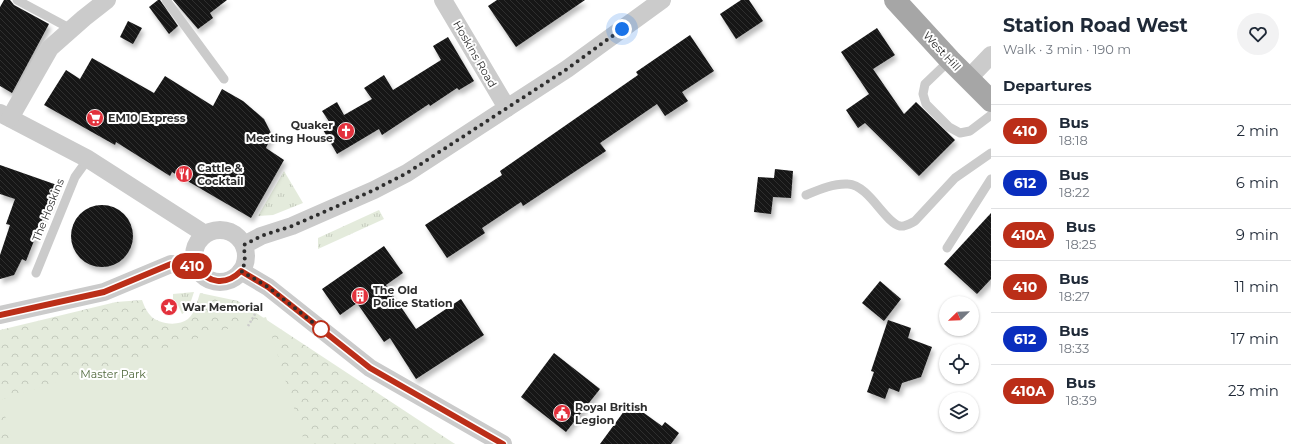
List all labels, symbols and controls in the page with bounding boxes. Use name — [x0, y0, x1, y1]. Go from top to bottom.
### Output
button: heart — [1237, 13, 1279, 55]
text: Station Road West — [1003, 14, 1188, 37]
street label: Hoskins Road — [450, 18, 500, 90]
your location — [612, 19, 632, 39]
street label: West Hill — [920, 28, 964, 74]
text: Walk · 3 min · 190 m — [1003, 41, 1131, 57]
text: Departures — [1003, 76, 1092, 95]
supermarket icon: EM10 Express — [85, 108, 105, 128]
place label: EM10 Express — [108, 111, 186, 125]
text: Bus — [1059, 113, 1089, 132]
place label: Quaker Meeting House — [246, 118, 333, 145]
church icon: Quaker Meeting House — [336, 121, 356, 141]
text: 2 min — [1236, 121, 1279, 140]
text: 410 — [1013, 122, 1037, 140]
text: 18:18 — [1059, 132, 1088, 148]
place label: Cattle & Cocktail — [197, 161, 244, 188]
restaurant icon: Cattle & Cocktail — [174, 164, 194, 184]
text: Bus — [1059, 165, 1089, 184]
text: 6 min — [1236, 173, 1279, 192]
text: 612 — [1014, 174, 1036, 192]
street label: The Hoskins — [29, 176, 67, 244]
text: 18:22 — [1059, 184, 1090, 200]
text: Bus — [1066, 217, 1096, 236]
text: 9 min — [1236, 225, 1279, 244]
text: 410A — [1011, 226, 1046, 244]
text: 18:25 — [1066, 236, 1096, 252]
line badge: 410 — [169, 253, 215, 279]
text: 410 — [180, 257, 204, 275]
text: Bus — [1059, 269, 1089, 288]
text: 11 min — [1234, 277, 1279, 296]
text: 410 — [1013, 278, 1037, 296]
place label: The Old Police Station — [373, 283, 453, 310]
building icon: The Old Police Station — [350, 286, 370, 306]
text: 18:27 — [1059, 288, 1090, 304]
north arrow — [939, 296, 979, 336]
map controls — [939, 296, 979, 432]
place icon: War Memorial — [159, 297, 179, 317]
place label: War Memorial — [182, 300, 263, 314]
unlabelled marker — [312, 320, 330, 338]
text: Bus — [1059, 321, 1089, 340]
text: 17 min — [1231, 329, 1279, 348]
text: 612 — [1014, 330, 1036, 348]
text: 18:33 — [1059, 340, 1089, 356]
button: locate — [939, 344, 979, 384]
park label: Master Park — [80, 367, 146, 381]
text: Bus — [1066, 373, 1096, 392]
text: 23 min — [1228, 381, 1279, 400]
text: 410A — [1011, 382, 1046, 400]
button: layers — [939, 392, 979, 432]
text: 18:39 — [1066, 392, 1097, 408]
place label: Royal British Legion — [575, 400, 648, 427]
public building icon: Royal British Legion — [552, 403, 572, 423]

